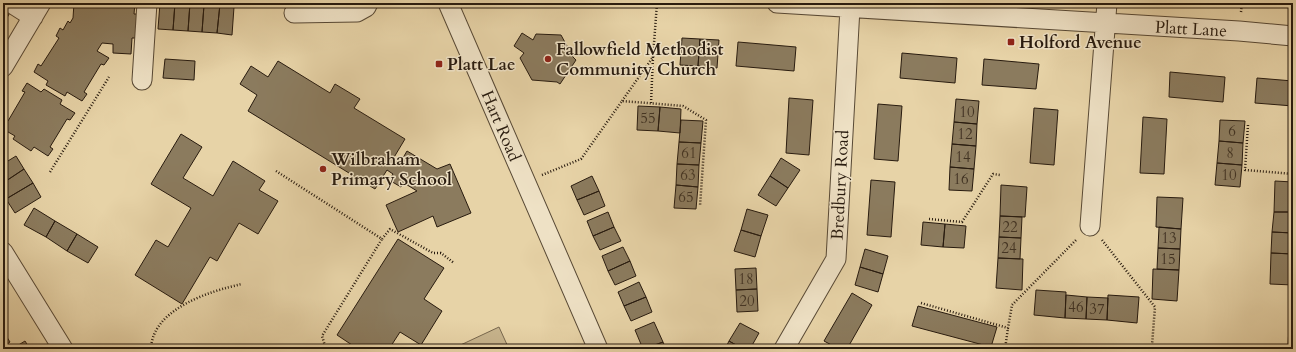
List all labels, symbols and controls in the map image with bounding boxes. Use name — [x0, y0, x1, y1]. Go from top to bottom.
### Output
street label: Platt Lane — [1154, 16, 1228, 42]
place label: Holford Avenue — [1019, 31, 1142, 54]
marker: Holford Avenue — [1006, 37, 1016, 47]
place label: Fallowfield Methodist Community Church — [556, 38, 724, 81]
place label: Platt Lae — [447, 53, 515, 76]
marker: Fallowfield Methodist Community Church — [543, 54, 553, 64]
marker: Platt Lae — [434, 59, 444, 69]
street label: Hart Road — [476, 87, 526, 165]
house number: 10 — [959, 102, 975, 122]
house number: 55 — [640, 108, 656, 128]
house number: 6 — [1228, 121, 1236, 141]
house number: 12 — [957, 124, 973, 144]
street label: Bredbury Road — [826, 129, 854, 241]
house number: 61 — [681, 143, 697, 163]
house number: 8 — [1226, 143, 1234, 163]
house number: 14 — [955, 147, 971, 167]
place label: Wilbraham Primary School — [330, 148, 452, 191]
marker: Wilbraham Primary School — [318, 164, 328, 174]
house number: 63 — [680, 165, 696, 185]
house number: 10 — [1221, 165, 1237, 185]
house number: 16 — [953, 169, 969, 189]
house number: 65 — [678, 187, 694, 207]
house number: 22 — [1002, 217, 1018, 237]
house number: 13 — [1161, 228, 1177, 248]
house number: 24 — [1001, 238, 1017, 258]
house number: 15 — [1160, 249, 1176, 269]
house number: 18 — [738, 269, 754, 289]
house number: 20 — [739, 291, 755, 311]
house number: 46 — [1068, 297, 1084, 317]
house number: 37 — [1089, 299, 1105, 319]

